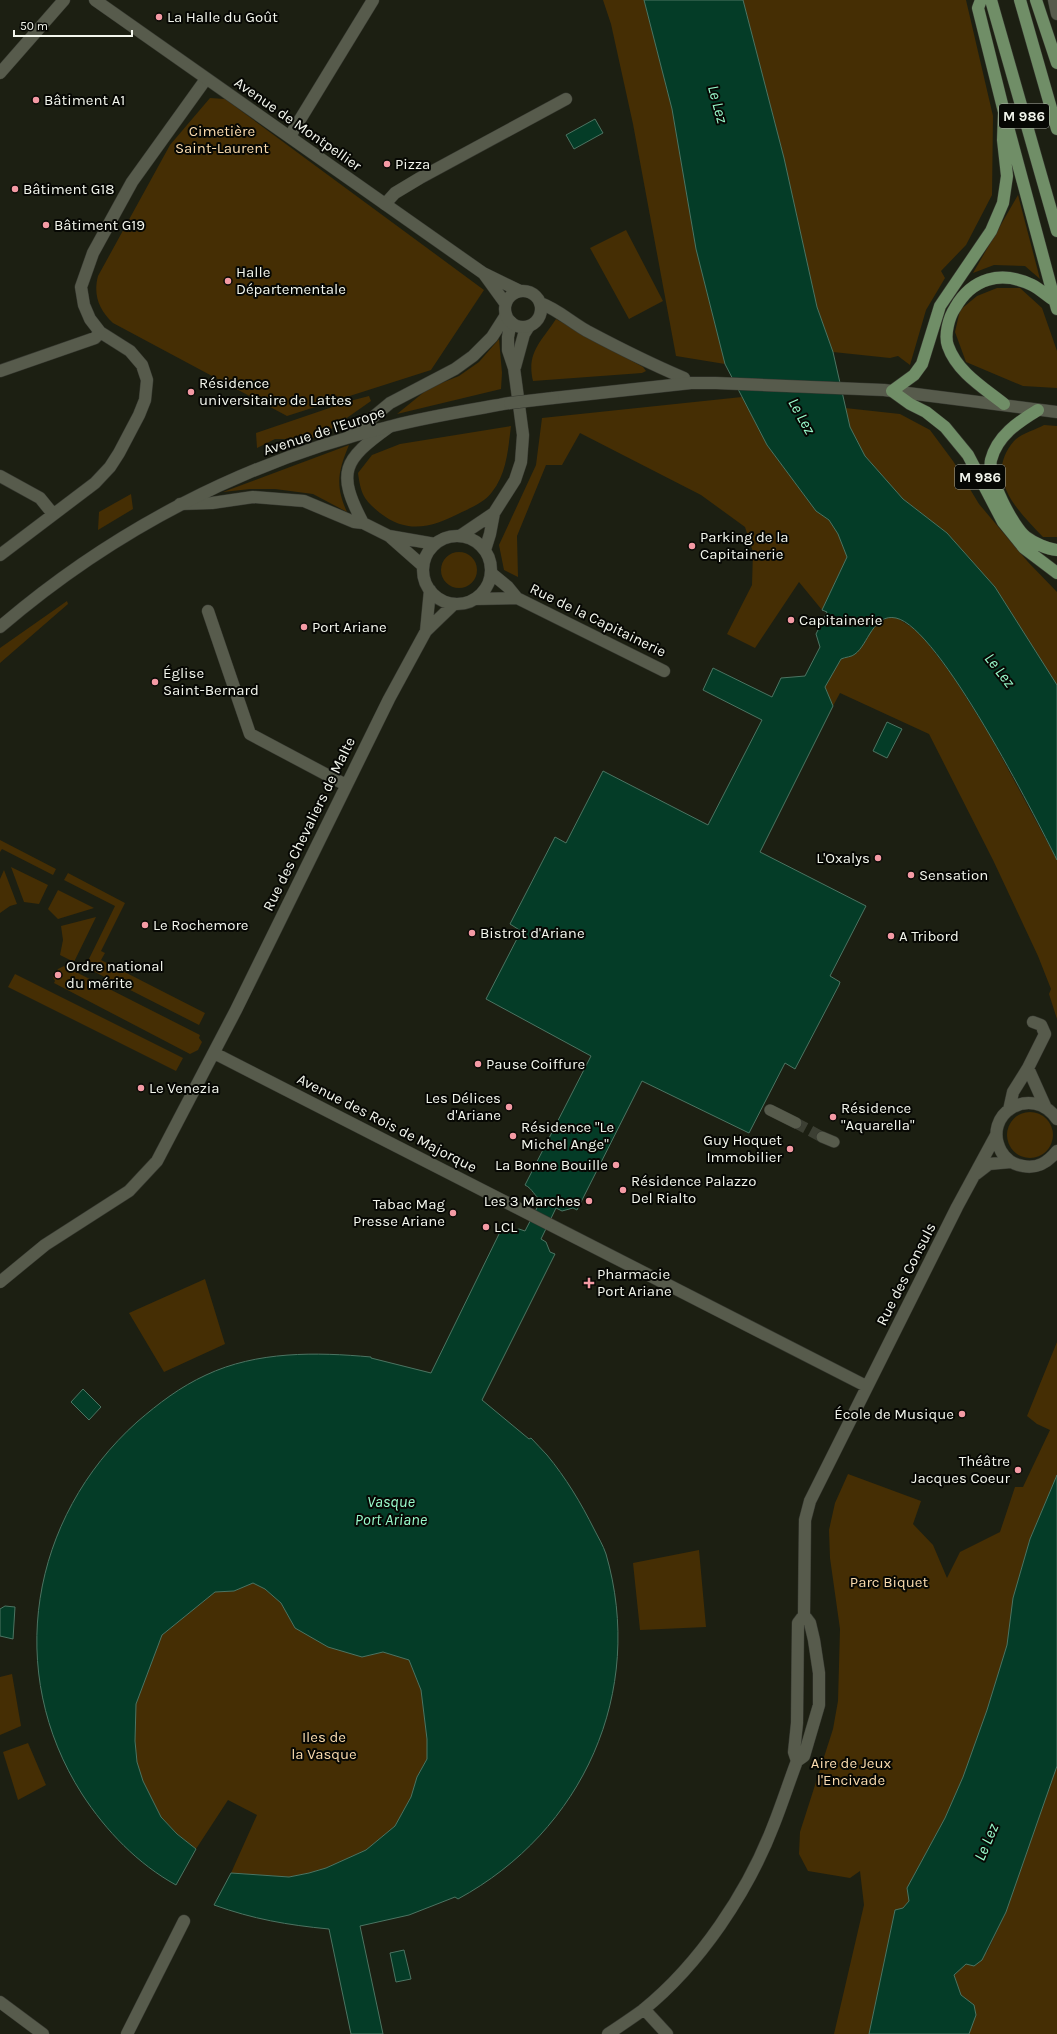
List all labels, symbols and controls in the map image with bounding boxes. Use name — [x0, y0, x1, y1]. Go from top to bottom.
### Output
place label: La Halle du Goût — [167, 8, 278, 26]
scale bar — [14, 12, 132, 38]
marker: La Halle du Goût — [154, 12, 164, 22]
text: 50 m — [20, 19, 48, 33]
street label: Avenue de Montpellier — [231, 73, 366, 175]
water label: Le Lez — [704, 83, 732, 125]
place label: Bâtiment A1 — [44, 91, 125, 109]
marker: Bâtiment A1 — [31, 95, 41, 105]
road number: M 986 — [999, 104, 1049, 128]
park label: Cimetière Saint-Laurent — [175, 122, 269, 157]
place label: Pizza — [395, 155, 430, 173]
marker: Pizza — [382, 159, 392, 169]
place label: Bâtiment G18 — [23, 180, 115, 198]
marker: Bâtiment G18 — [10, 184, 20, 194]
place label: Bâtiment G19 — [54, 216, 145, 234]
marker: Bâtiment G19 — [41, 220, 51, 230]
place label: Halle Départementale — [236, 263, 346, 298]
marker: Halle Départementale — [223, 276, 233, 286]
place label: Résidence universitaire de Lattes — [199, 374, 352, 409]
marker: Résidence universitaire de Lattes — [186, 387, 196, 397]
water label: Le Lez — [784, 395, 820, 438]
street label: Avenue de l'Europe — [261, 403, 387, 459]
road number: M 986 — [955, 465, 1005, 489]
place label: Parking de la Capitainerie — [700, 528, 789, 563]
marker: Parking de la Capitainerie — [687, 541, 697, 551]
street label: Rue de la Capitainerie — [527, 579, 669, 661]
place label: Capitainerie — [799, 611, 882, 629]
marker: Capitainerie — [786, 615, 796, 625]
place label: Port Ariane — [312, 618, 387, 636]
marker: Port Ariane — [299, 622, 309, 632]
water label: Le Lez — [981, 649, 1019, 691]
place label: Église Saint-Bernard — [163, 664, 259, 699]
marker: Église Saint-Bernard — [150, 677, 160, 687]
street label: Rue des Chevaliers de Malte — [259, 734, 359, 914]
place label: L'Oxalys — [816, 849, 870, 867]
marker: L'Oxalys — [873, 853, 883, 863]
place label: Sensation — [919, 866, 988, 884]
marker: Sensation — [906, 870, 916, 880]
place label: Le Rochemore — [153, 916, 249, 934]
marker: Le Rochemore — [140, 920, 150, 930]
place label: Bistrot d'Ariane — [480, 924, 585, 942]
place label: A Tribord — [899, 927, 959, 945]
marker: Bistrot d'Ariane — [467, 928, 477, 938]
marker: A Tribord — [886, 931, 896, 941]
place label: Ordre national du mérite — [66, 957, 164, 992]
marker: Ordre national du mérite — [53, 970, 63, 980]
place label: Pause Coiffure — [486, 1055, 585, 1073]
marker: Pause Coiffure — [473, 1059, 483, 1069]
street label: Avenue des Rois de Majorque — [294, 1070, 480, 1176]
place label: Le Venezia — [149, 1079, 220, 1097]
marker: Le Venezia — [136, 1083, 146, 1093]
place label: Les Délices d'Ariane — [425, 1089, 501, 1124]
place label: Résidence "Aquarella" — [841, 1099, 915, 1134]
marker: Les Délices d'Ariane — [504, 1102, 514, 1112]
marker: Résidence "Aquarella" — [828, 1112, 838, 1122]
place label: Résidence "Le Michel Ange" — [521, 1118, 614, 1153]
marker: Résidence "Le Michel Ange" — [508, 1131, 518, 1141]
place label: Guy Hoquet Immobilier — [703, 1131, 783, 1166]
marker: Guy Hoquet Immobilier — [785, 1144, 795, 1154]
place label: La Bonne Bouille — [495, 1156, 608, 1174]
marker: La Bonne Bouille — [611, 1160, 621, 1170]
place label: Résidence Palazzo Del Rialto — [631, 1172, 756, 1207]
marker: Résidence Palazzo Del Rialto — [618, 1185, 628, 1195]
place label: Les 3 Marches — [484, 1192, 581, 1210]
place label: Tabac Mag Presse Ariane — [353, 1195, 446, 1230]
marker: Les 3 Marches — [584, 1196, 594, 1206]
marker: Tabac Mag Presse Ariane — [448, 1208, 458, 1218]
place label: LCL — [494, 1218, 517, 1236]
street label: Rue des Consuls — [872, 1220, 940, 1328]
marker: LCL — [481, 1222, 491, 1232]
place label: Pharmacie Port Ariane — [597, 1265, 672, 1300]
marker: Pharmacie Port Ariane — [584, 1278, 594, 1288]
place label: École de Musique — [834, 1405, 954, 1423]
marker: École de Musique — [957, 1409, 967, 1419]
place label: Théâtre Jacques Coeur — [911, 1452, 1011, 1487]
marker: Théâtre Jacques Coeur — [1013, 1465, 1023, 1475]
water label: Vasque Port Ariane — [355, 1492, 428, 1529]
park label: Parc Biquet — [850, 1573, 928, 1591]
park label: Iles de la Vasque — [291, 1728, 357, 1763]
park label: Aire de Jeux l'Encivade — [811, 1754, 892, 1789]
water label: Le Lez — [970, 1820, 1002, 1863]

